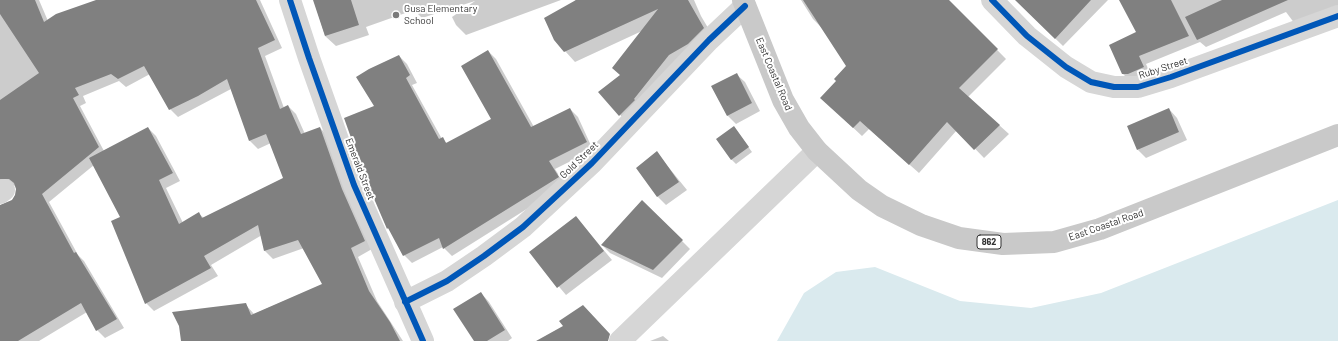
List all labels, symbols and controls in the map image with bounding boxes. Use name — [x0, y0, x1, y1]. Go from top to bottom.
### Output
place label: Gusa Elementary School — [404, 3, 477, 26]
marker: Gusa Elementary School — [391, 10, 401, 20]
street label: East Coastal Road — [753, 36, 795, 112]
street label: Ruby Street — [1137, 54, 1189, 82]
street label: Emerald Street — [343, 136, 377, 202]
street label: Gold Street — [557, 139, 601, 181]
street label: East Coastal Road — [1067, 207, 1145, 243]
road number: 862 — [977, 235, 1001, 249]

